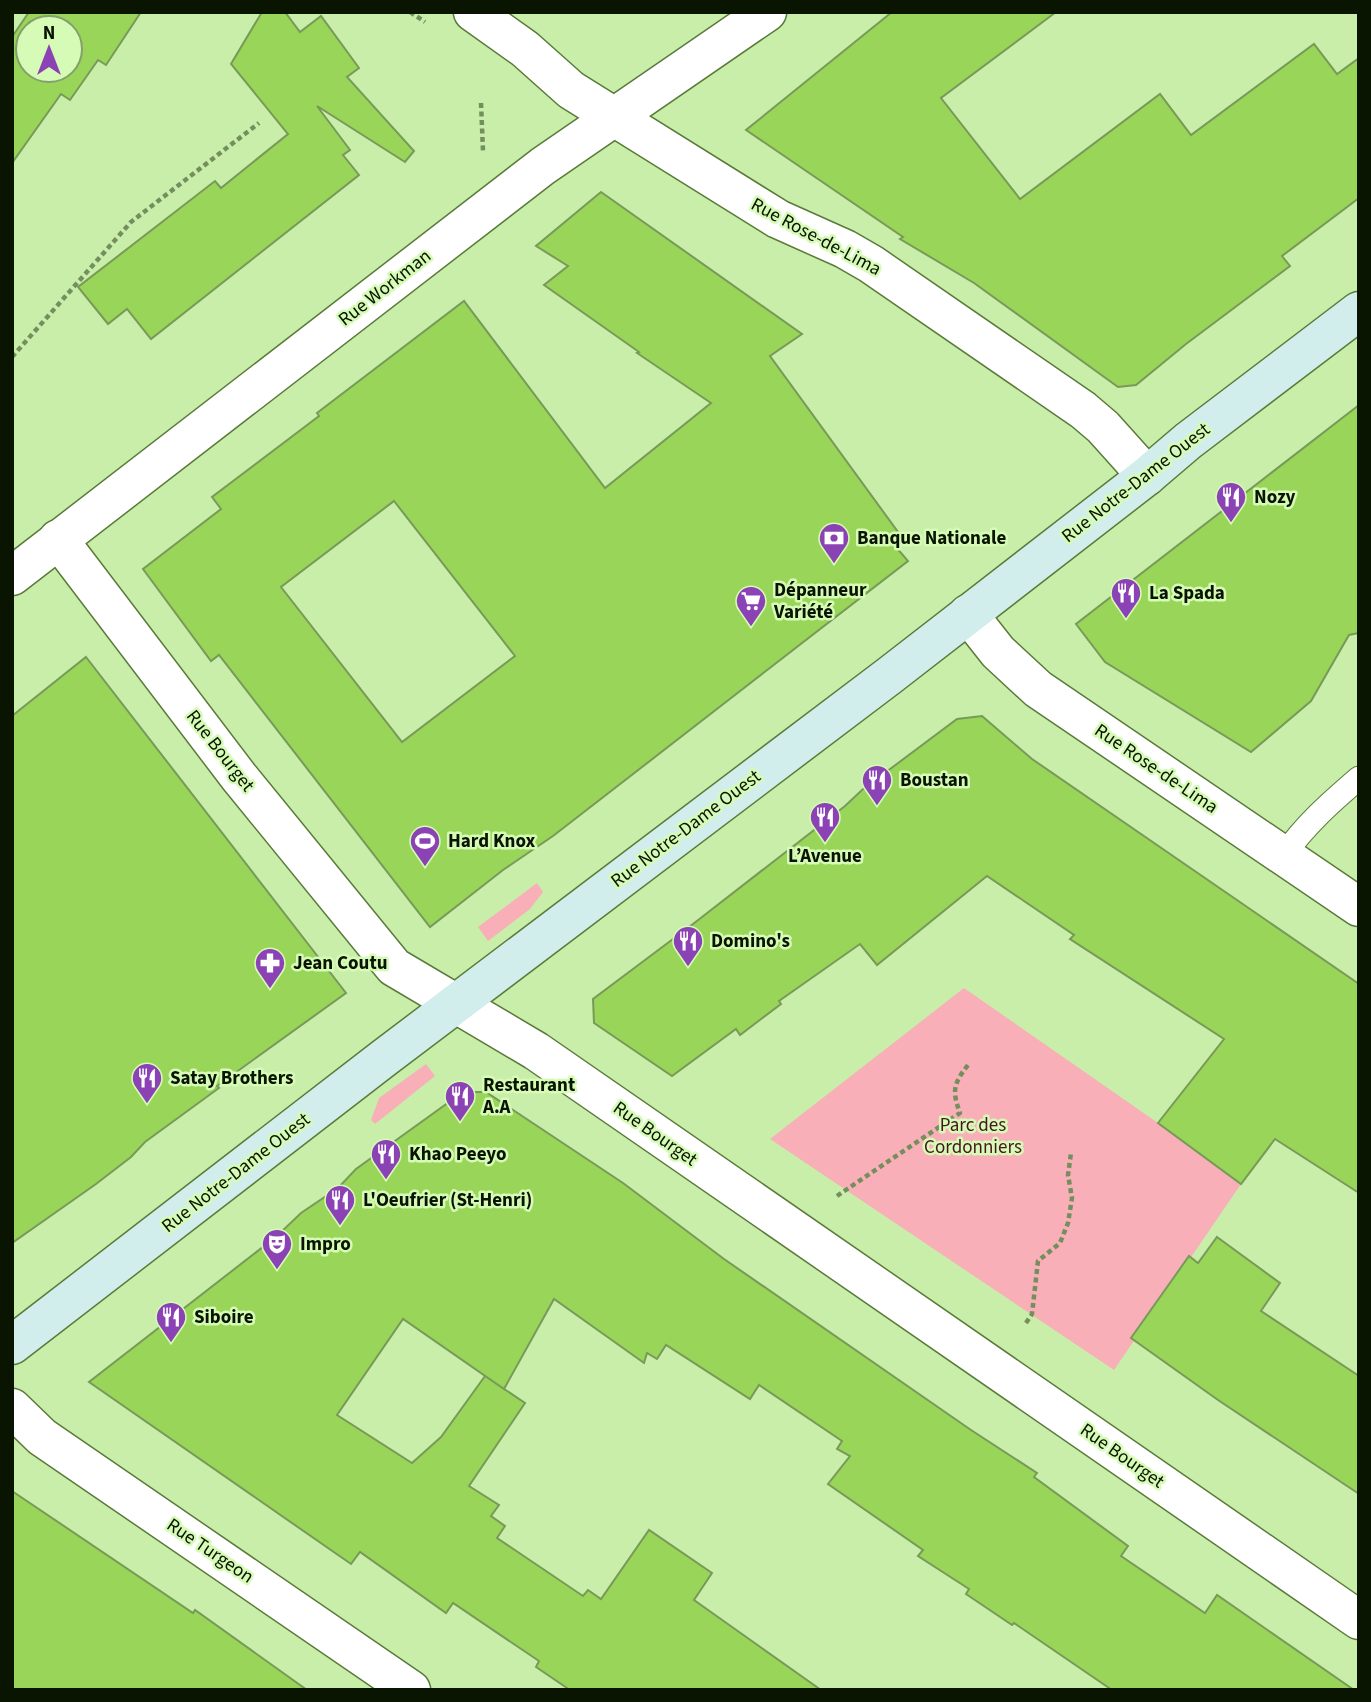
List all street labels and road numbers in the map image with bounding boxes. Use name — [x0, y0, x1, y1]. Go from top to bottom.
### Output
street label: Rue Rose-de-Lima — [746, 191, 886, 283]
street label: Rue Workman — [333, 243, 437, 333]
street label: Rue Notre-Dame Ouest — [1056, 416, 1216, 550]
street label: Rue Bourget — [179, 704, 261, 798]
street label: Rue Rose-de-Lima — [1089, 718, 1223, 820]
street label: Rue Notre-Dame Ouest — [605, 763, 767, 894]
street label: Rue Bourget — [607, 1095, 703, 1173]
street label: Rue Notre-Dame Ouest — [156, 1106, 316, 1240]
street label: Rue Bourget — [1074, 1417, 1170, 1495]
street label: Rue Turgeon — [161, 1512, 259, 1590]

